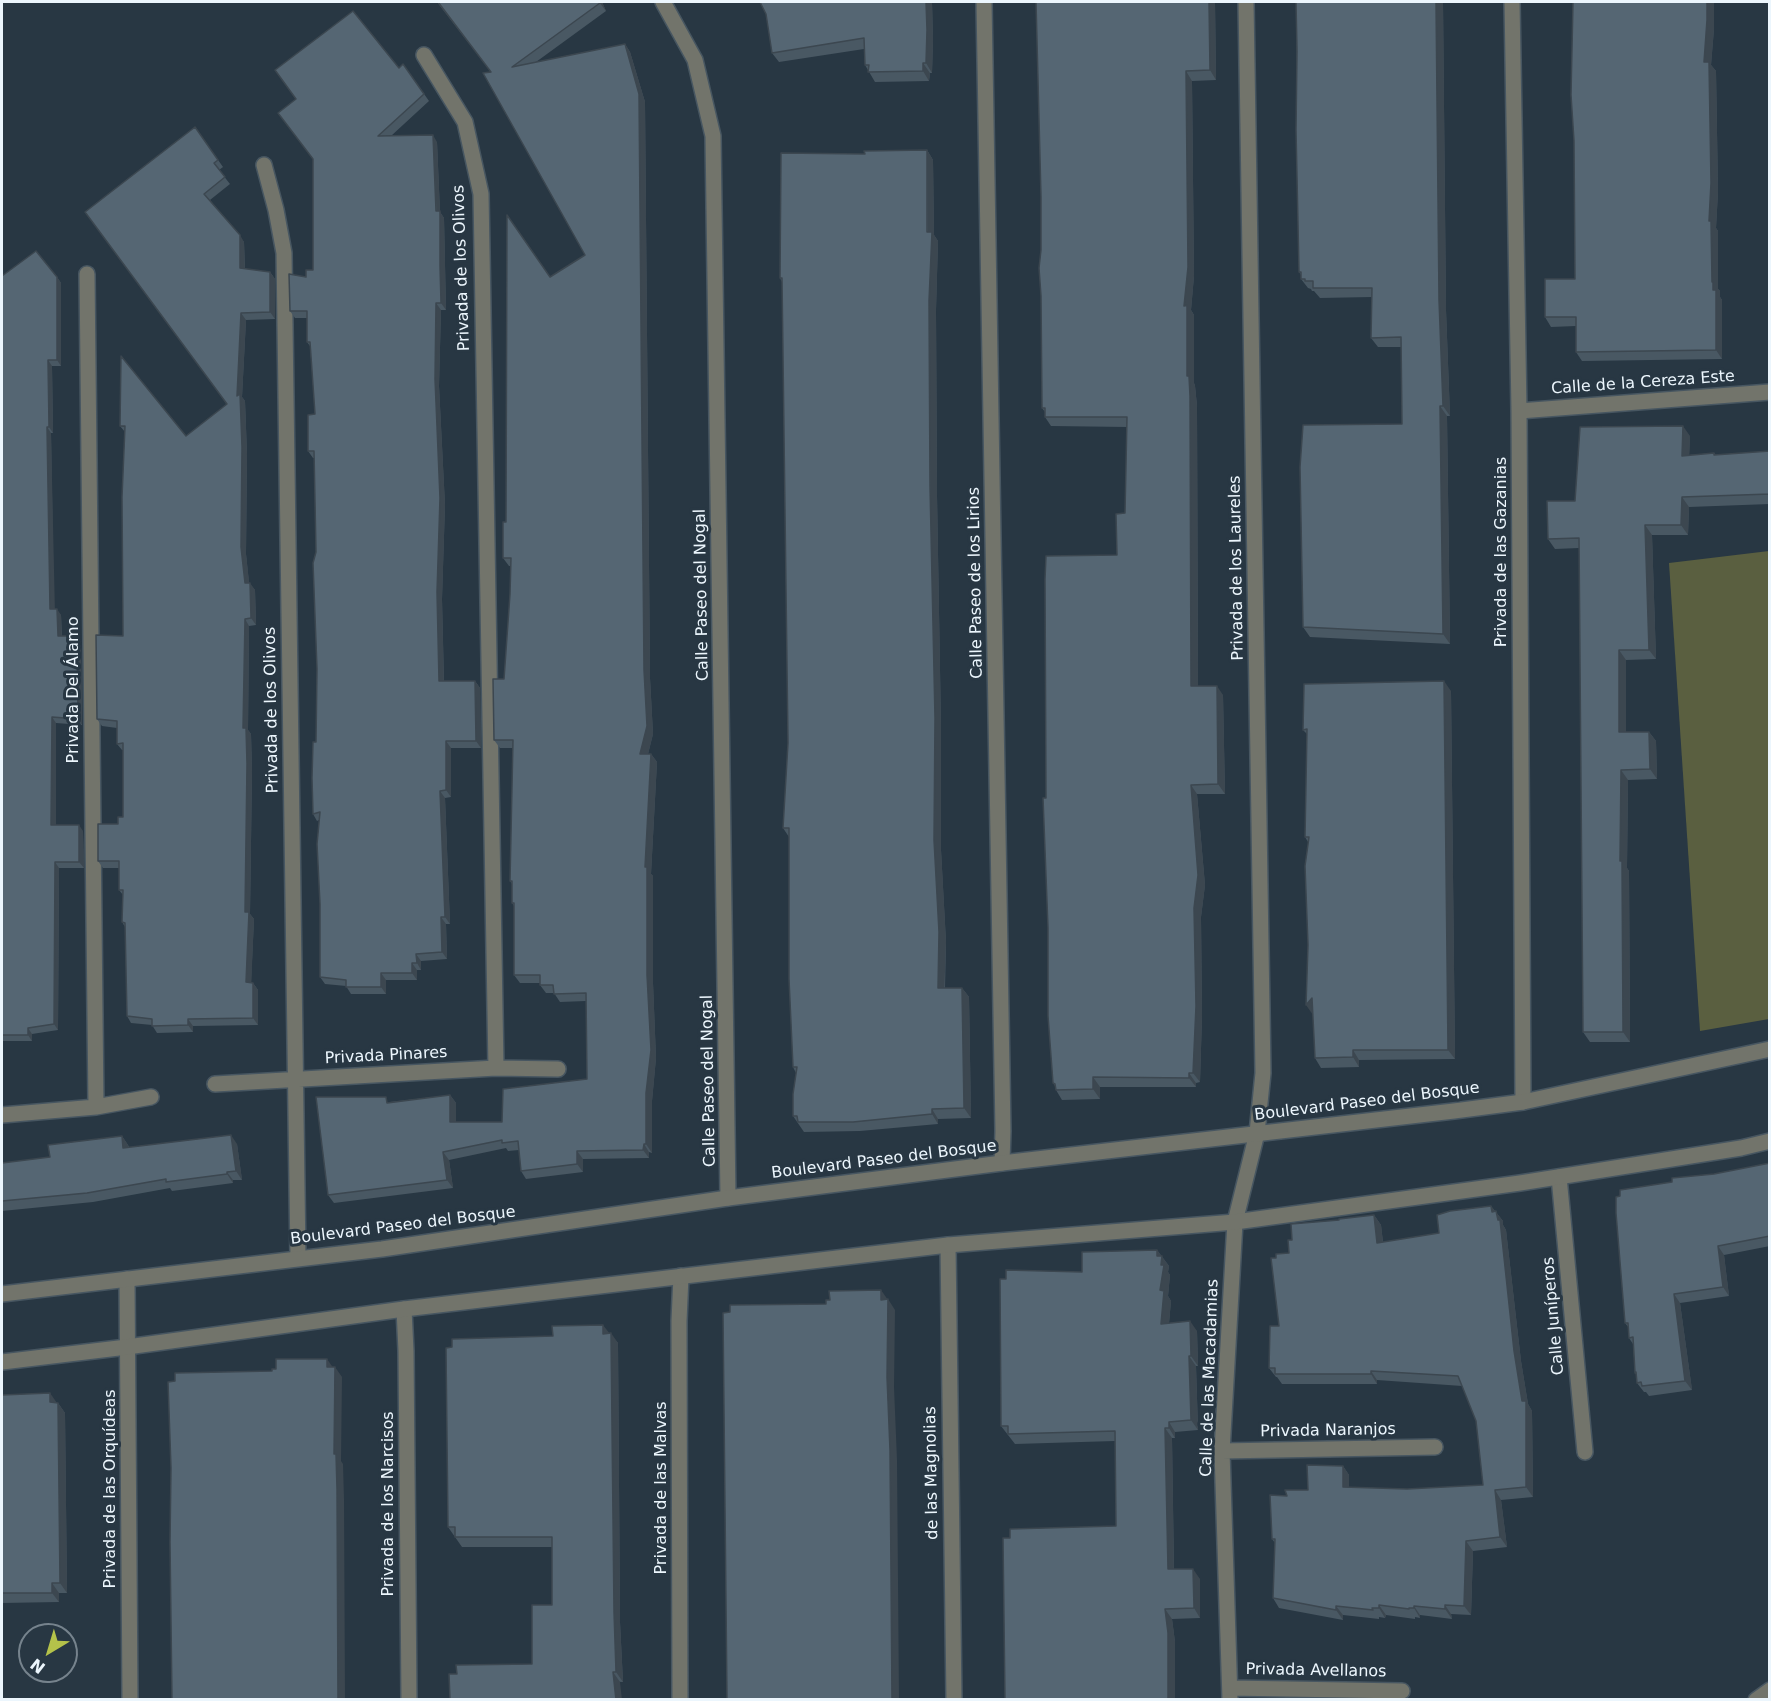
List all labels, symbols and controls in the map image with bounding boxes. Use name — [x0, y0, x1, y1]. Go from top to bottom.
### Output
street label: Privada de los Olivos — [449, 184, 475, 352]
street label: Calle de la Cereza Este — [1550, 367, 1736, 399]
street label: Privada de las Gazanias — [1492, 457, 1512, 647]
street label: Privada de los Laureles — [1226, 475, 1248, 661]
street label: Calle Paseo de los Lirios — [965, 487, 987, 679]
street label: Calle Paseo del Nogal — [691, 509, 713, 681]
street label: Privada Del Álamo — [64, 617, 84, 763]
street label: Privada de los Olivos — [261, 627, 283, 793]
street label: Calle Paseo del Nogal — [698, 995, 720, 1167]
street label: Privada Pinares — [324, 1043, 448, 1069]
street label: Boulevard Paseo del Bosque — [1253, 1079, 1481, 1125]
street label: Boulevard Paseo del Bosque — [770, 1137, 998, 1183]
street label: Boulevard Paseo del Bosque — [289, 1203, 517, 1249]
street label: Calle Juníperos — [1539, 1256, 1569, 1376]
street label: Calle de las Macadamias — [1197, 1279, 1223, 1477]
street label: Privada de las Orquídeas — [101, 1389, 121, 1589]
street label: Privada de las Malvas — [652, 1401, 672, 1575]
street label: de las Magnolias — [921, 1406, 943, 1540]
street label: Privada de los Narcisos — [379, 1411, 399, 1597]
street label: Privada Naranjos — [1260, 1420, 1396, 1442]
north arrow — [18, 1623, 78, 1683]
text: N — [27, 1654, 49, 1678]
street label: Privada Avellanos — [1245, 1660, 1387, 1682]

